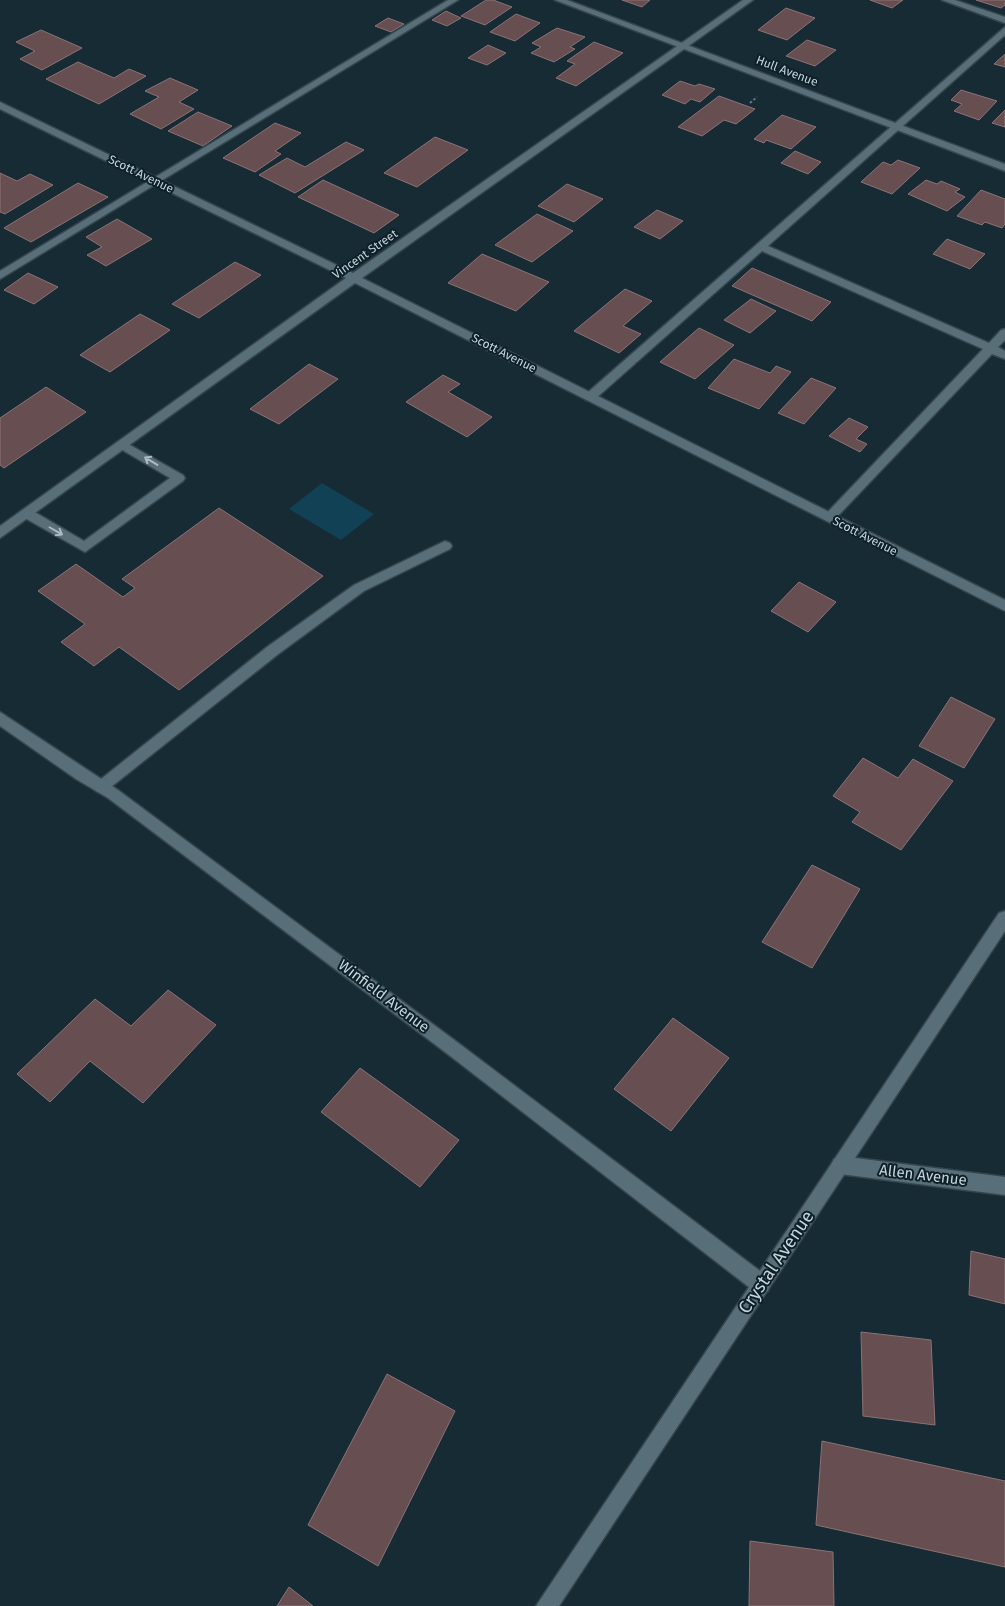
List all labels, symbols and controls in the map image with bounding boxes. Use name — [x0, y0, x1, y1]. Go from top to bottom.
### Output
street label: Hull Avenue — [754, 53, 820, 89]
street label: Scott Avenue — [106, 152, 176, 196]
street label: Vincent Street — [330, 226, 401, 282]
street label: Scott Avenue — [469, 331, 539, 375]
one-way arrow — [144, 456, 158, 466]
street label: Scott Avenue — [830, 514, 900, 558]
one-way arrow — [49, 526, 63, 536]
street label: Winfield Avenue — [335, 956, 433, 1036]
street label: Allen Avenue — [878, 1161, 968, 1189]
street label: Crystal Avenue — [733, 1206, 819, 1318]

